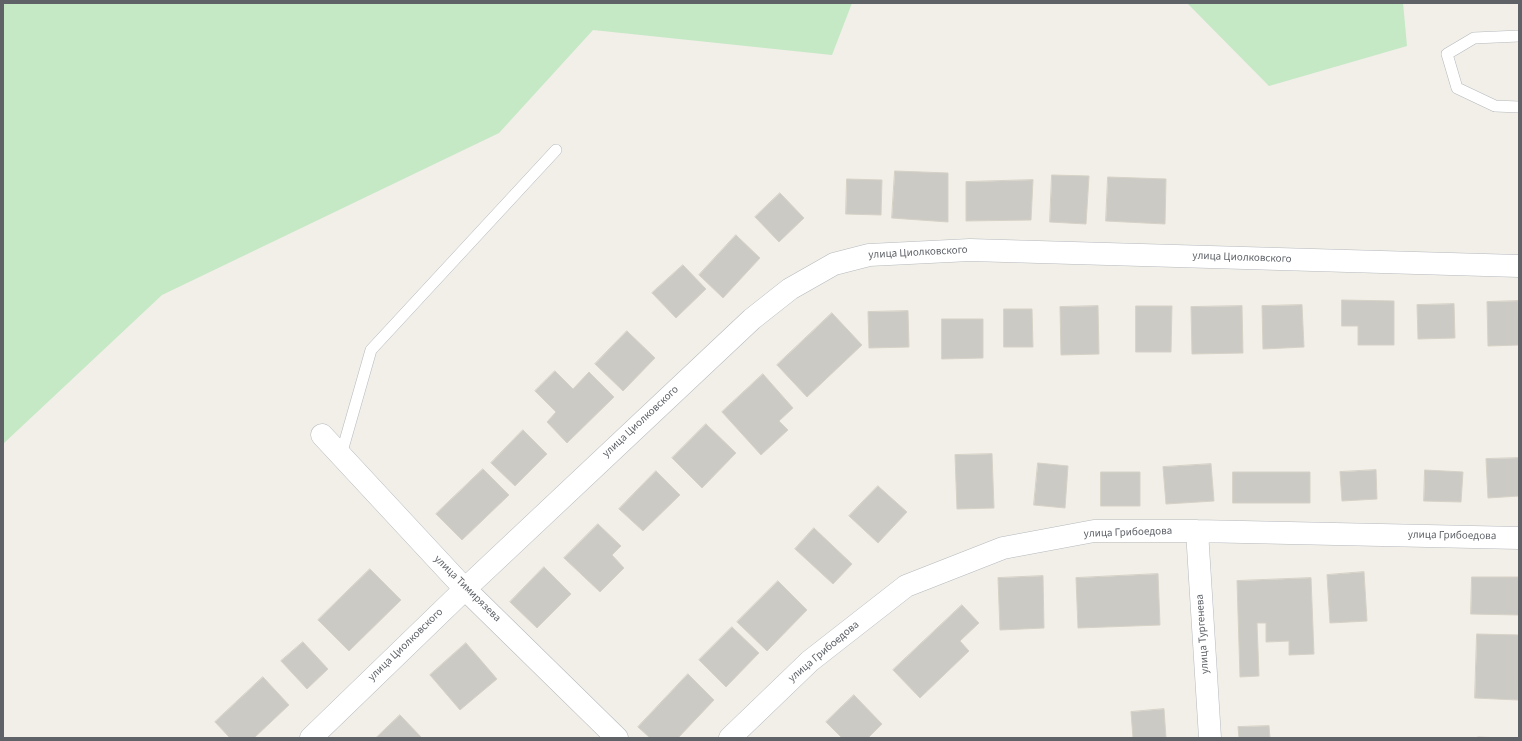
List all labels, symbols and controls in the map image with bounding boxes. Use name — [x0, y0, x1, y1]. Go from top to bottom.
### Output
street label: улица Циолковского — [868, 244, 968, 262]
street label: улица Циолковского — [1192, 250, 1292, 266]
street label: улица Циолковского — [600, 383, 682, 461]
street label: улица Грибоедова — [1084, 525, 1172, 541]
street label: улица Грибоедова — [1408, 529, 1496, 543]
street label: улица Тимирязева — [431, 553, 503, 625]
street label: улица Тургенева — [1194, 594, 1212, 674]
street label: улица Циолковского — [366, 606, 446, 684]
street label: улица Грибоедова — [786, 618, 862, 686]

